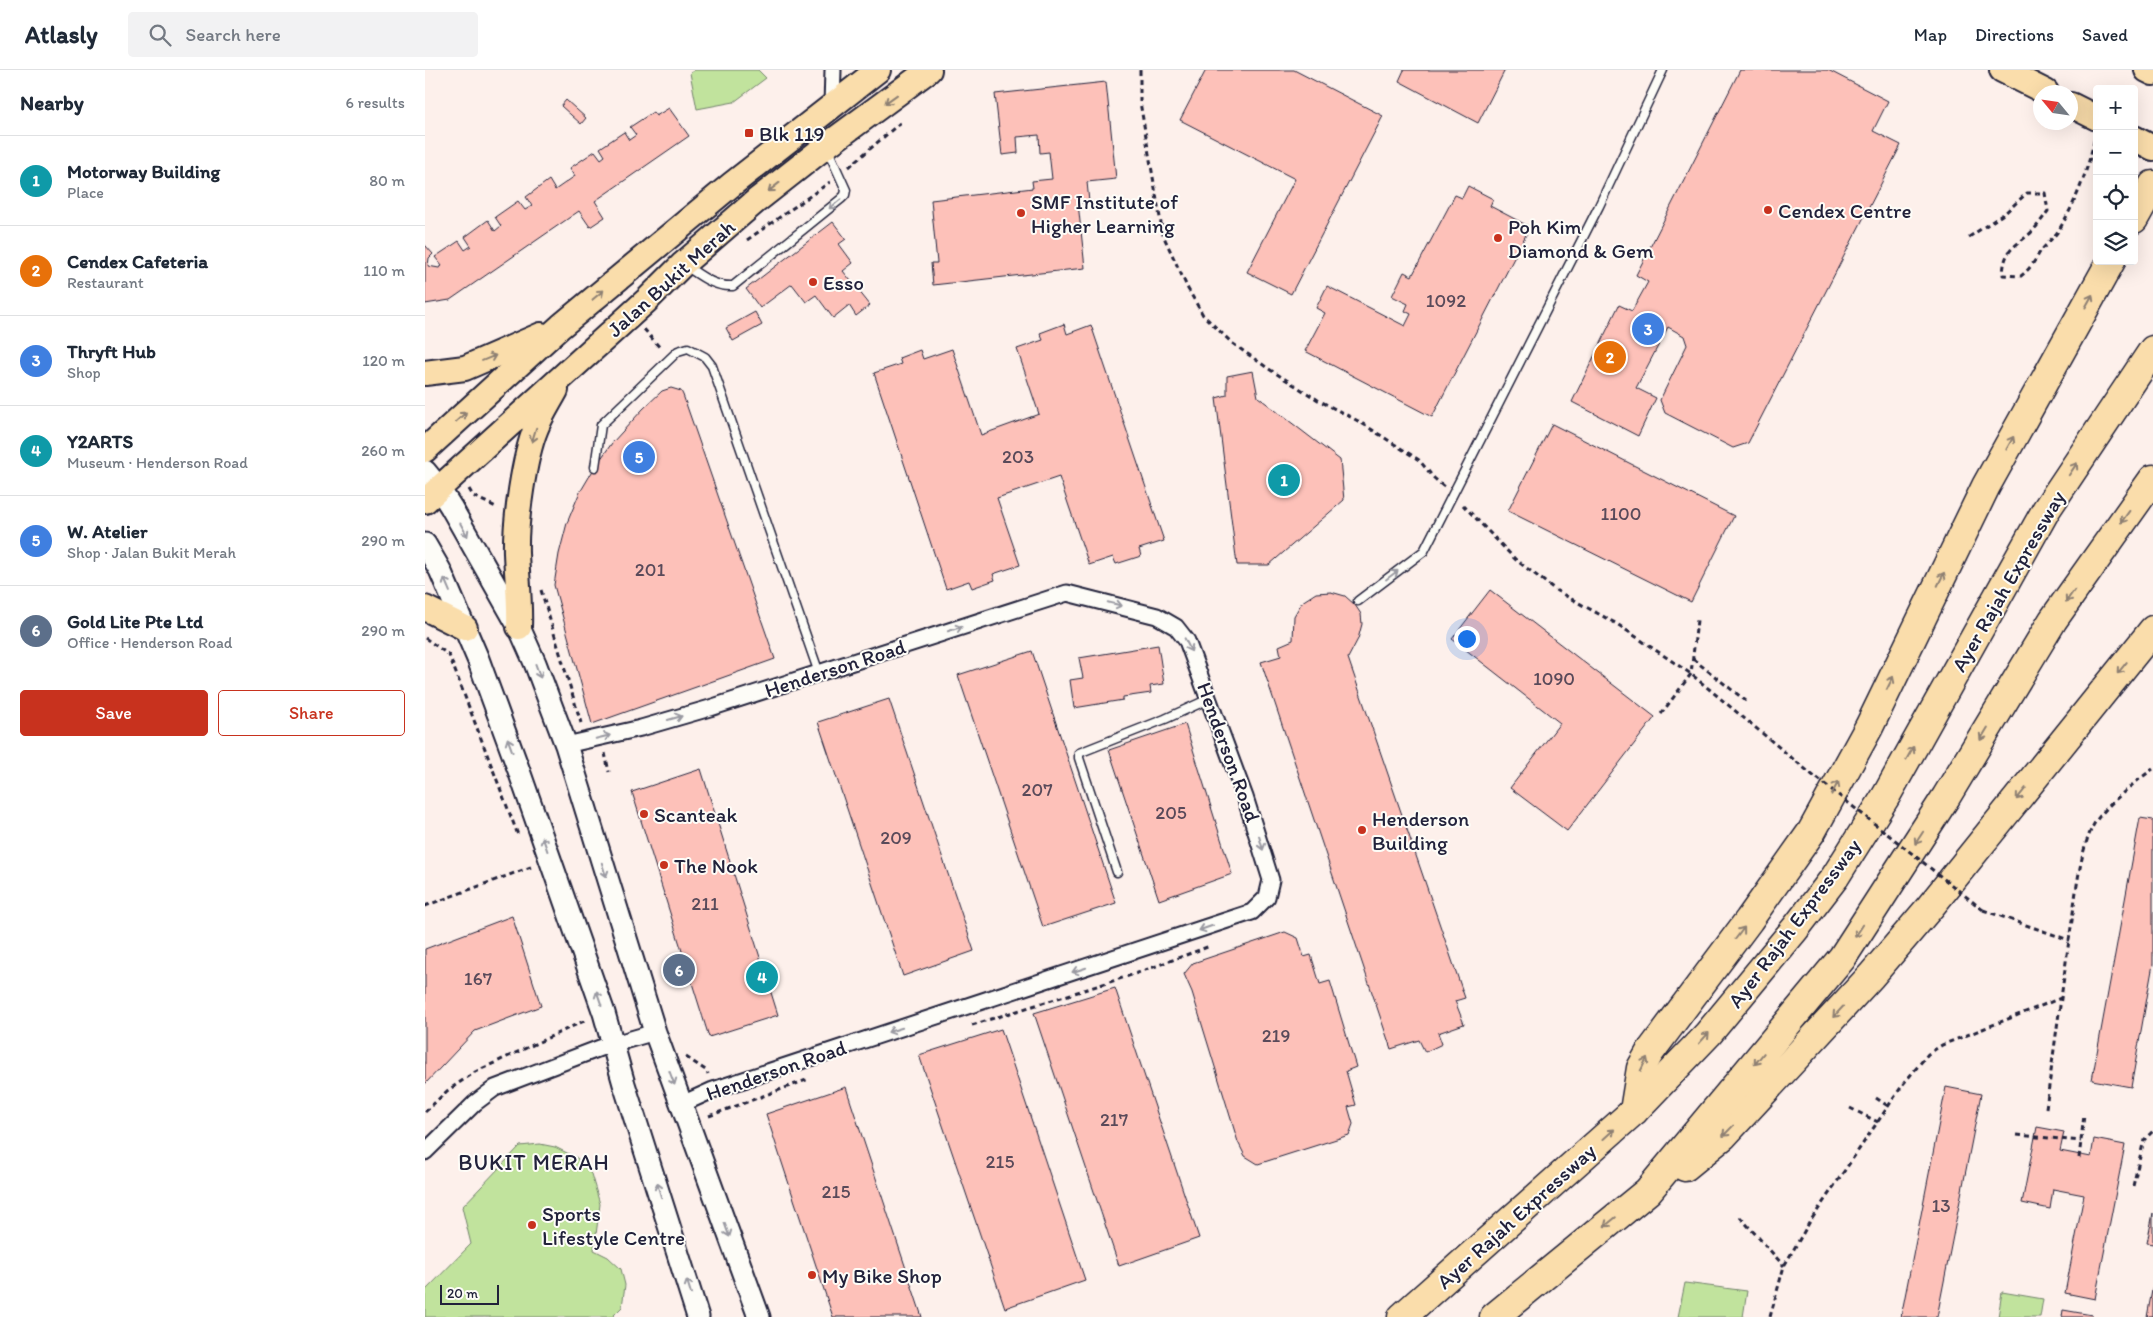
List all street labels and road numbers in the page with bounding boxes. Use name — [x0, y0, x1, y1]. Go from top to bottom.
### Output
street label: Jalan Bukit Merah — [602, 214, 740, 342]
street label: Ayer Rajah Expressway — [1946, 486, 2070, 676]
street label: Henderson Road — [761, 633, 909, 703]
street label: Henderson Road — [1192, 679, 1266, 826]
street label: Ayer Rajah Expressway — [1722, 833, 1866, 1012]
street label: Henderson Road — [702, 1034, 850, 1106]
street label: Ayer Rajah Expressway — [1431, 1138, 1601, 1294]

